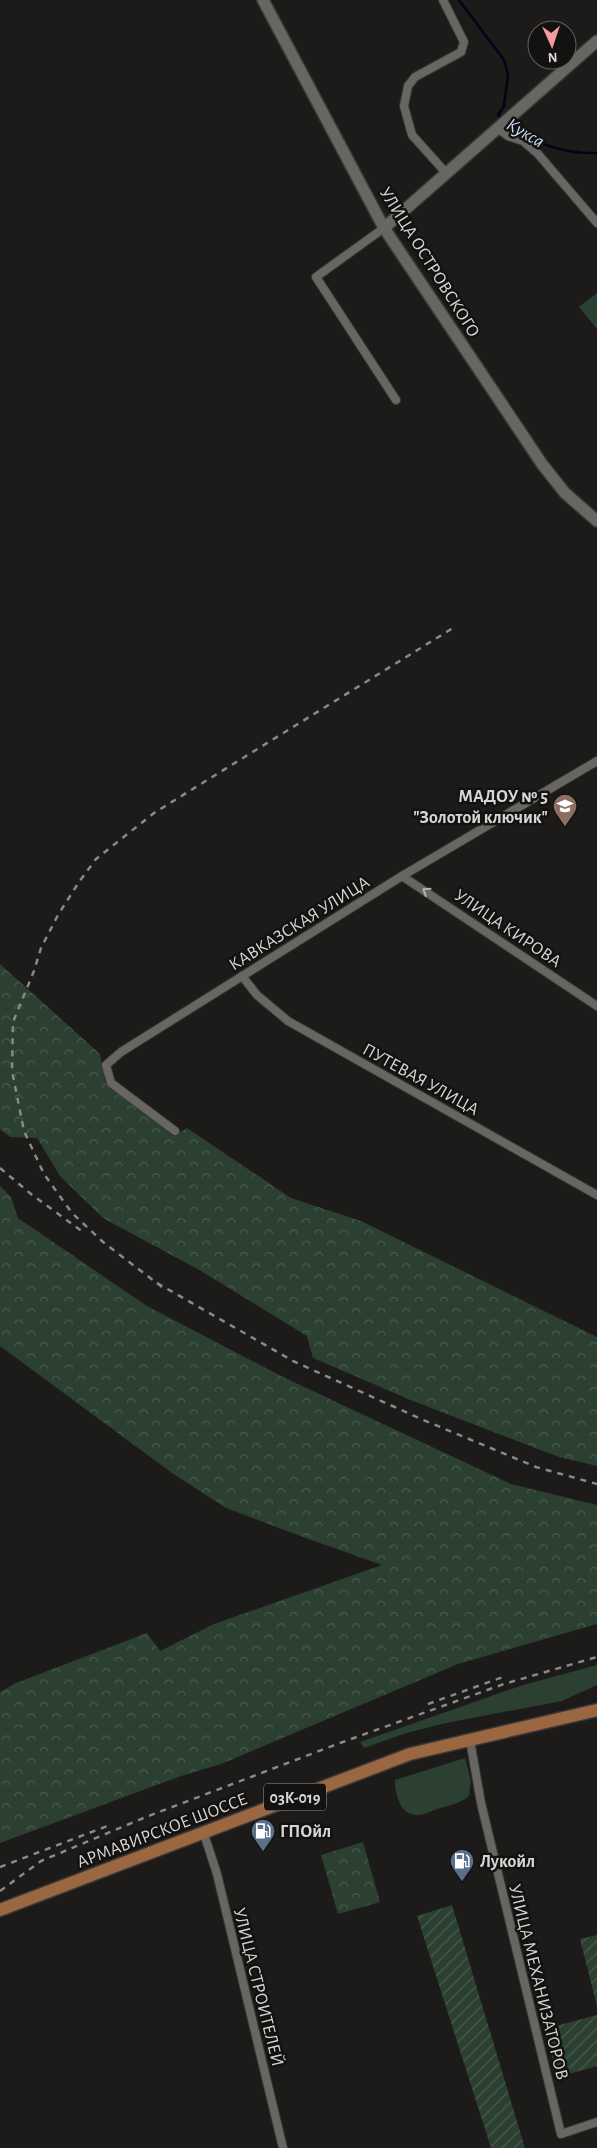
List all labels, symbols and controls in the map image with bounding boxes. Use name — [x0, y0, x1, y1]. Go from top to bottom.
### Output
north arrow — [527, 20, 577, 70]
text: N — [547, 50, 558, 64]
water label: Кукса — [503, 115, 547, 151]
street label: УЛИЦА ОСТРОВСКОГО — [376, 184, 483, 341]
place label: МАДОУ № 5 "Золотой ключик" — [413, 788, 548, 827]
school or university icon: МАДОУ № 5 "Золотой ключик" — [552, 793, 578, 827]
street label: КАВКАЗСКАЯ УЛИЦА — [226, 873, 373, 974]
street label: УЛИЦА КИРОВА — [451, 886, 565, 971]
one-way arrow — [422, 888, 431, 897]
street label: ПУТЕВАЯ УЛИЦА — [359, 1041, 482, 1119]
road number: 03К-019 — [264, 1784, 326, 1810]
street label: АРМАВИРСКОЕ ШОССЕ — [75, 1790, 250, 1872]
fuel station icon: ГПОйл — [250, 1818, 276, 1852]
place label: ГПОйл — [280, 1823, 331, 1841]
fuel station icon: Лукойл — [449, 1848, 475, 1882]
place label: Лукойл — [480, 1853, 535, 1871]
street label: УЛИЦА МЕХАНИЗАТОРОВ — [505, 1883, 571, 2082]
street label: УЛИЦА СТРОИТЕЛЕЙ — [230, 1906, 288, 2068]

